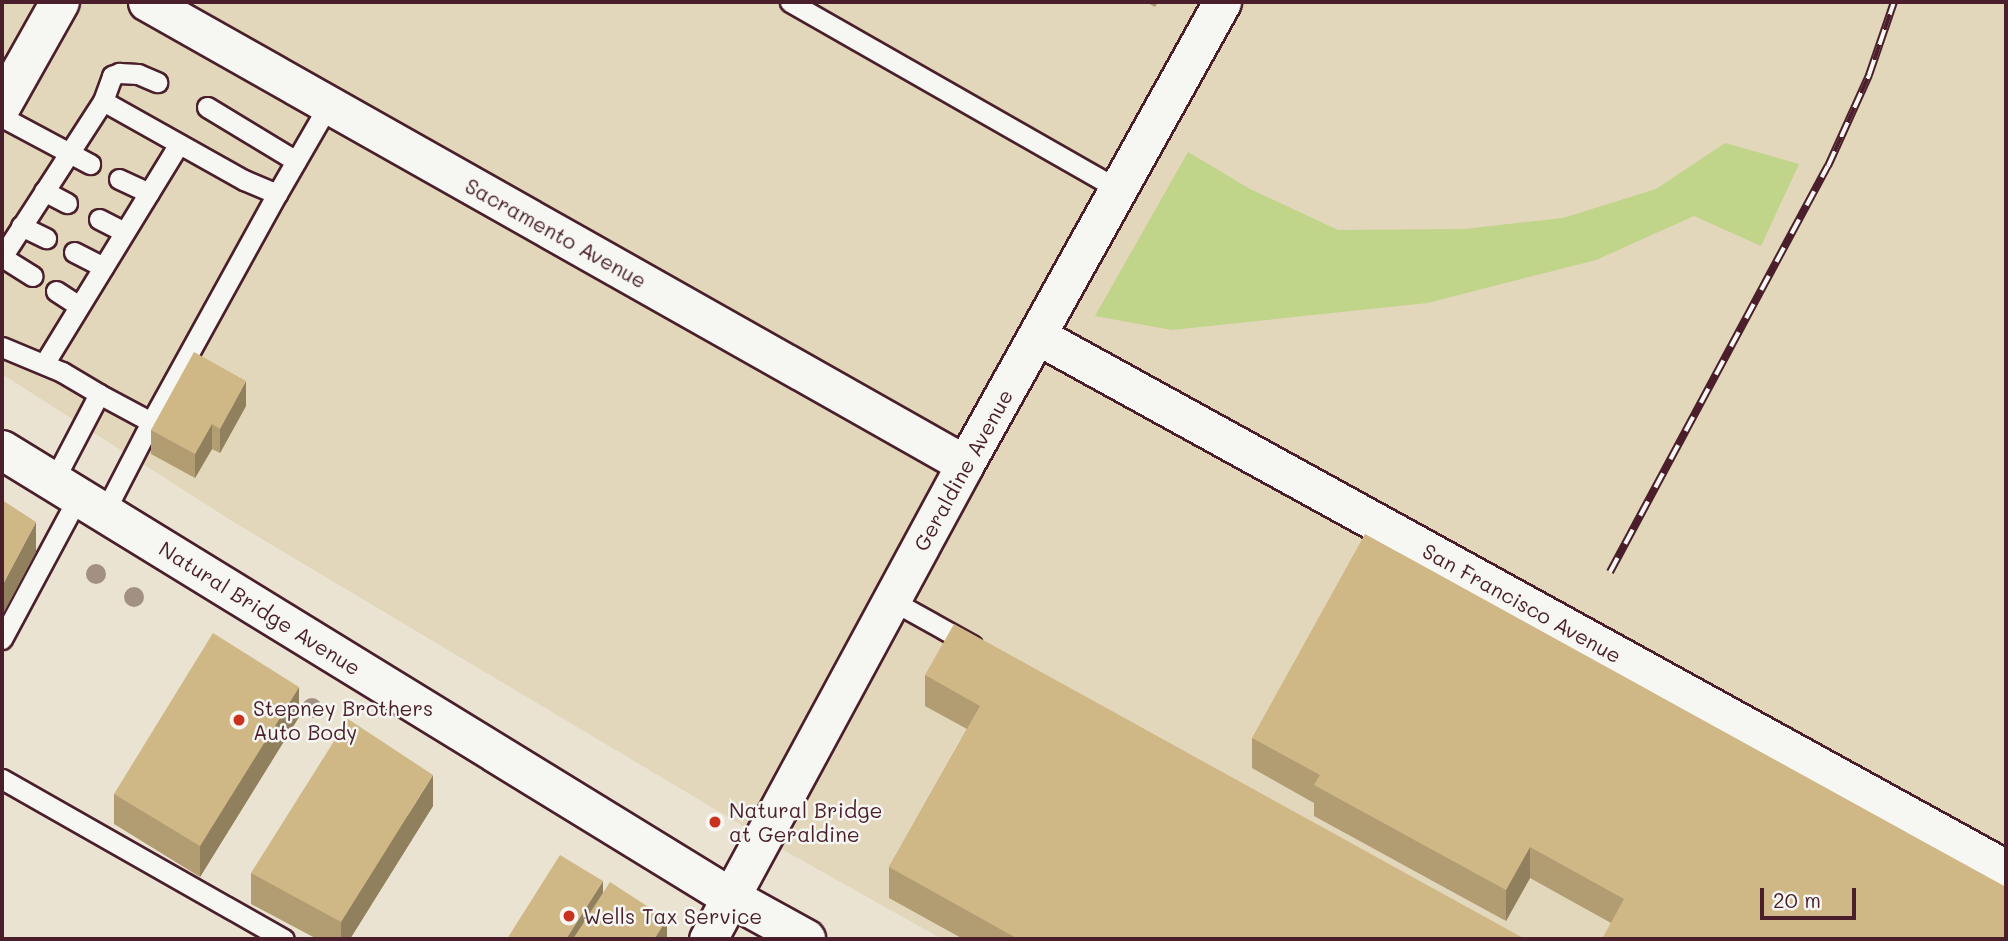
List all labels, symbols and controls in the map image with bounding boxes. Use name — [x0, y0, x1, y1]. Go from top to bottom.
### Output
street label: Sacramento Avenue — [461, 173, 651, 293]
street label: Geraldine Avenue — [908, 385, 1018, 555]
street label: Natural Bridge Avenue — [155, 536, 365, 680]
street label: San Francisco Avenue — [1418, 538, 1626, 668]
place label: Stepney Brothers Auto Body — [253, 695, 433, 745]
marker: Stepney Brothers Auto Body — [231, 712, 247, 728]
place label: Natural Bridge at Geraldine — [729, 797, 882, 847]
marker: Natural Bridge at Geraldine — [707, 814, 723, 830]
scale bar — [1763, 874, 1859, 918]
text: 20 m — [1773, 886, 1821, 913]
place label: Wells Tax Service — [583, 903, 762, 929]
marker: Wells Tax Service — [561, 908, 577, 924]

